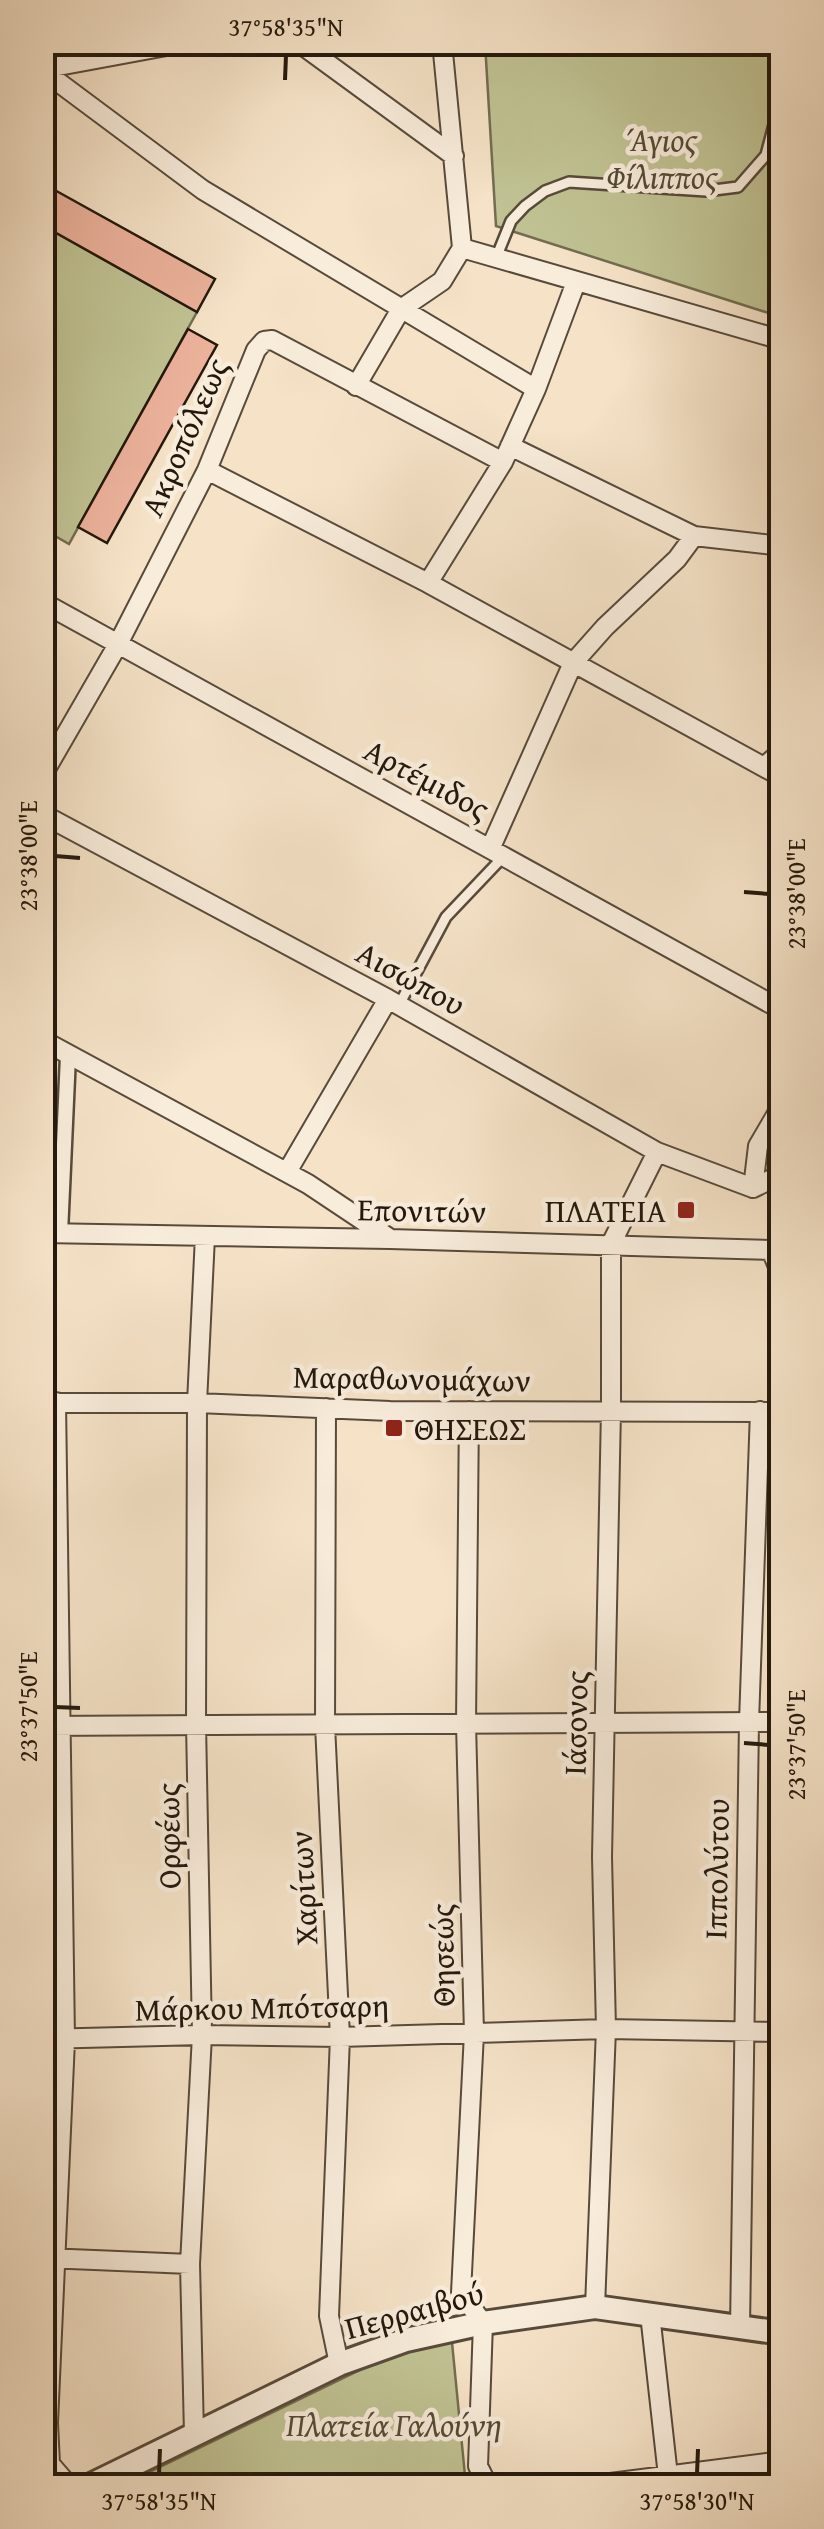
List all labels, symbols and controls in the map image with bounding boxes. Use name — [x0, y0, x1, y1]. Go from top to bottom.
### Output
text: 37°58'35"N — [229, 9, 343, 45]
park label: Άγιος Φίλιππος — [606, 116, 719, 200]
street label: Ακροπόλεως — [128, 350, 240, 524]
street label: Αρτέμιδος — [356, 726, 498, 832]
text: 23°38'00"E — [10, 800, 46, 912]
text: 23°38'00"E — [778, 838, 814, 950]
street label: Αισώπου — [348, 929, 474, 1027]
street label: Επονιτών — [357, 1185, 487, 1235]
place label: ΠΛΑΤΕΙΑ — [545, 1187, 667, 1234]
marker: ΠΛΑΤΕΙΑ — [675, 1199, 697, 1221]
street label: Μαραθωνομάχων — [293, 1352, 531, 1404]
place label: ΘΗΣΕΩΣ — [414, 1405, 526, 1452]
marker: ΘΗΣΕΩΣ — [383, 1417, 405, 1439]
text: 23°37'50"E — [10, 1651, 46, 1763]
street label: Ιάσονος — [551, 1670, 599, 1776]
text: 23°37'50"E — [778, 1689, 814, 1801]
street label: Ορφέως — [144, 1782, 192, 1889]
street label: Ιππολύτου — [691, 1798, 741, 1940]
street label: Χαρίτων — [277, 1829, 329, 1947]
street label: Θησεώς — [418, 1902, 466, 2007]
street label: Μάρκου Μπότσαρη — [134, 1981, 390, 2033]
street label: Περραιβού — [339, 2269, 489, 2351]
park label: Πλατεία Γαλούνη — [285, 2401, 502, 2448]
text: 37°58'35"N — [102, 2483, 216, 2519]
text: 37°58'30"N — [640, 2483, 754, 2519]

